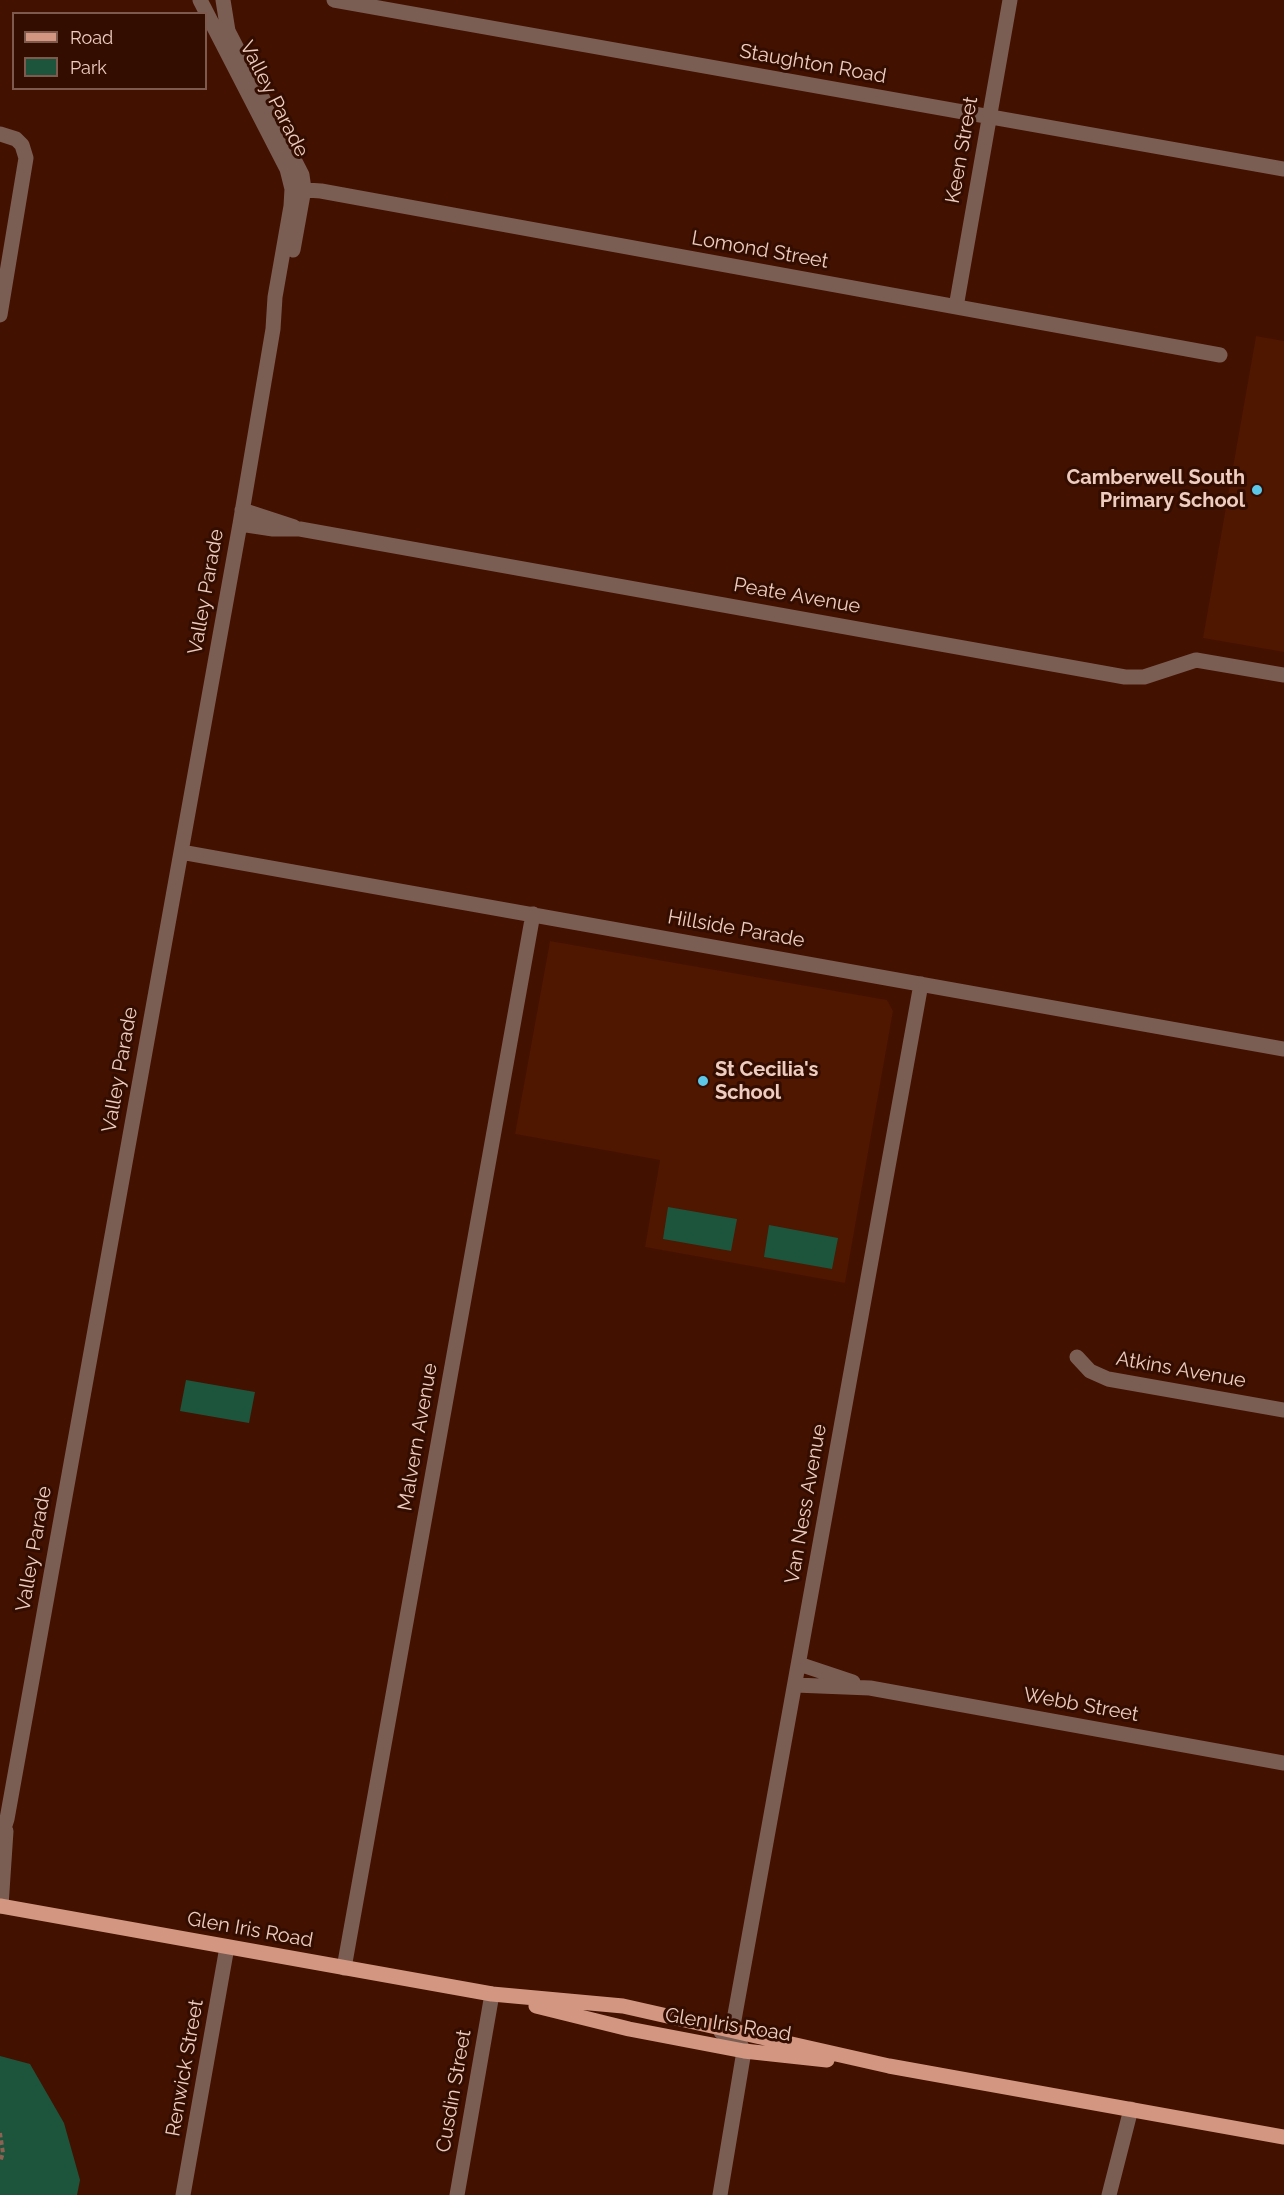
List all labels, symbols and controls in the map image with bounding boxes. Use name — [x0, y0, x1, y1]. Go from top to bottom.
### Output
legend — [12, 12, 207, 90]
text: Road — [70, 27, 113, 48]
street label: Valley Parade — [234, 37, 314, 161]
street label: Staughton Road — [738, 39, 888, 89]
text: Park — [70, 57, 107, 78]
street label: Keen Street — [941, 95, 983, 205]
street label: Lomond Street — [690, 226, 830, 274]
place label: Camberwell South Primary School — [1066, 466, 1245, 513]
marker: Camberwell South Primary School — [1250, 483, 1264, 497]
street label: Valley Parade — [183, 527, 229, 657]
street label: Peate Avenue — [732, 573, 862, 619]
street label: Hillside Parade — [666, 905, 806, 953]
street label: Valley Parade — [97, 1005, 143, 1135]
place label: St Cecilia's School — [715, 1058, 818, 1105]
marker: St Cecilia's School — [696, 1074, 710, 1088]
street label: Atkins Avenue — [1114, 1347, 1248, 1393]
street label: Malvern Avenue — [393, 1361, 443, 1513]
street label: Van Ness Avenue — [780, 1422, 832, 1586]
street label: Valley Parade — [11, 1484, 57, 1614]
street label: Webb Street — [1022, 1683, 1140, 1727]
street label: Glen Iris Road — [185, 1907, 315, 1953]
street label: Renwick Street — [161, 1998, 209, 2138]
street label: Glen Iris Road — [663, 2003, 793, 2047]
street label: Cusdin Street — [431, 2028, 477, 2154]

